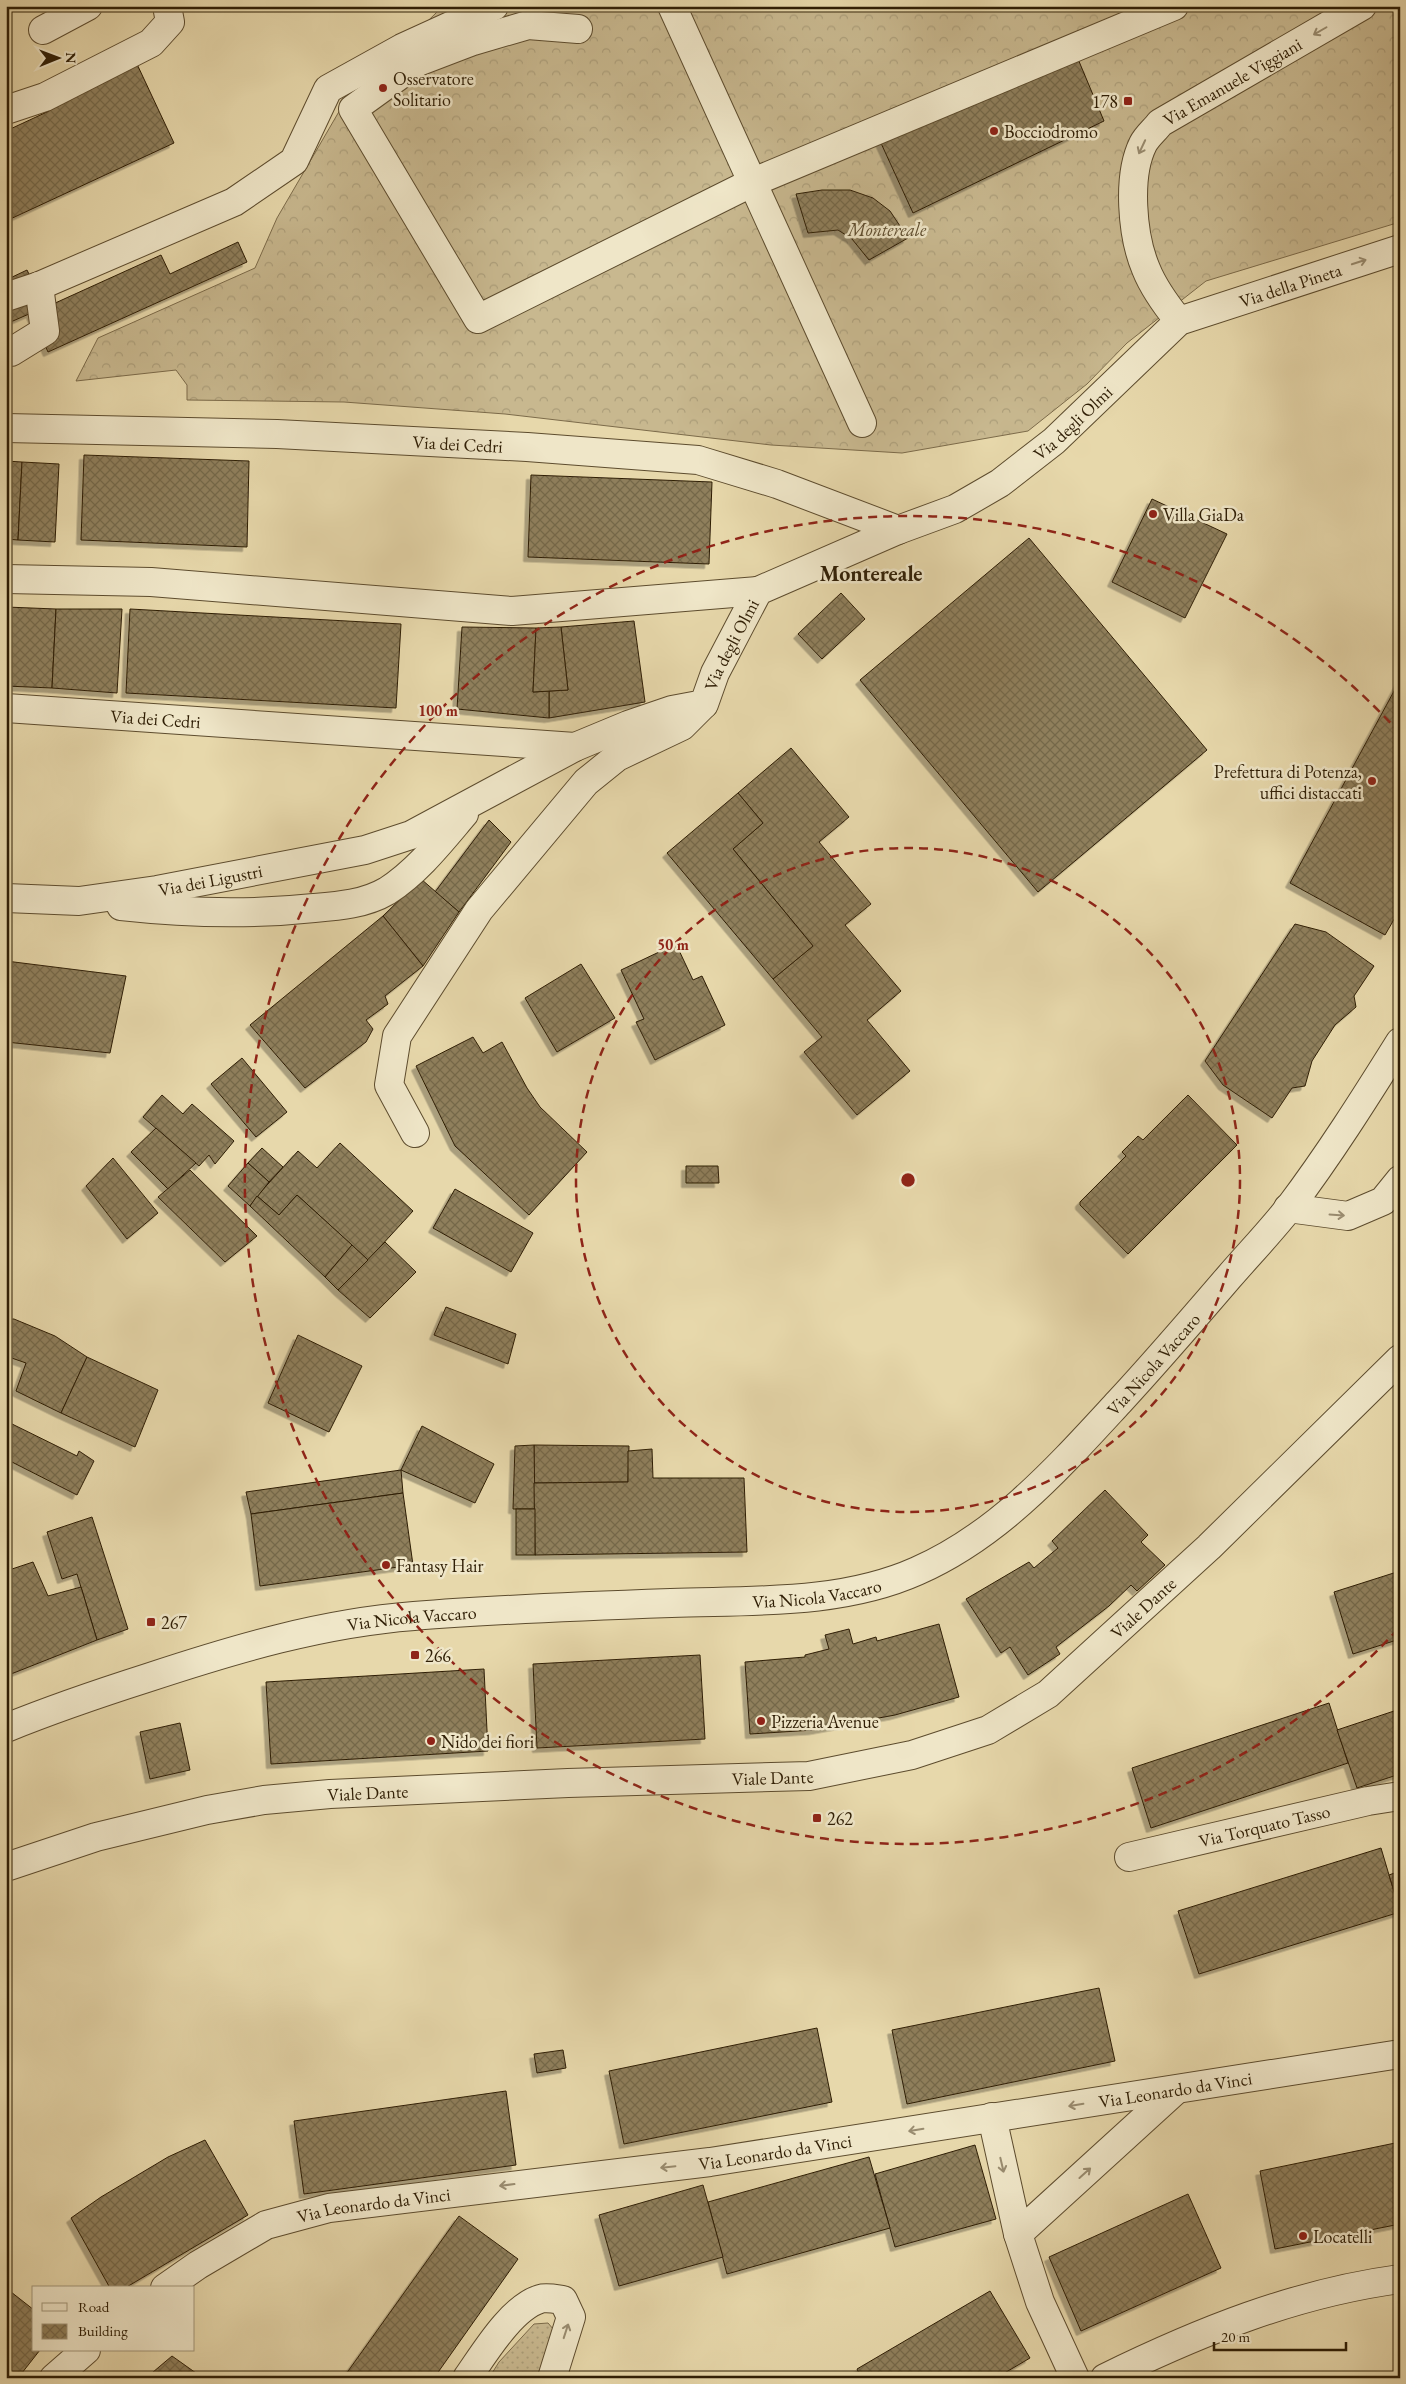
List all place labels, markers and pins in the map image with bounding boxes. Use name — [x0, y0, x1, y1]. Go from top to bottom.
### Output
place label: Osservatore Solitario — [393, 67, 474, 111]
marker: Osservatore Solitario — [377, 82, 389, 94]
place label: 178 — [1092, 90, 1118, 113]
marker: 178 — [1122, 95, 1134, 107]
place label: Bocciodromo — [1004, 120, 1098, 143]
marker: Bocciodromo — [988, 125, 1000, 137]
place label: Villa GiaDa — [1163, 503, 1245, 526]
marker: Villa GiaDa — [1147, 508, 1159, 520]
place label: Prefettura di Potenza, uffici distaccati — [1214, 760, 1363, 804]
marker: Prefettura di Potenza, uffici distaccati — [1366, 775, 1378, 787]
centre of rings — [899, 1171, 917, 1189]
place label: Fantasy Hair — [396, 1554, 484, 1577]
marker: Fantasy Hair — [380, 1559, 392, 1571]
place label: 267 — [161, 1611, 187, 1634]
marker: 267 — [145, 1616, 157, 1628]
place label: 266 — [425, 1644, 451, 1667]
marker: 266 — [409, 1649, 421, 1661]
place label: Pizzeria Avenue — [771, 1710, 879, 1733]
marker: Pizzeria Avenue — [755, 1715, 767, 1727]
place label: Nido dei fiori — [441, 1730, 535, 1753]
marker: Nido dei fiori — [425, 1735, 437, 1747]
place label: 262 — [827, 1807, 853, 1830]
marker: 262 — [811, 1812, 823, 1824]
place label: Locatelli — [1313, 2225, 1373, 2248]
marker: Locatelli — [1297, 2230, 1309, 2242]

